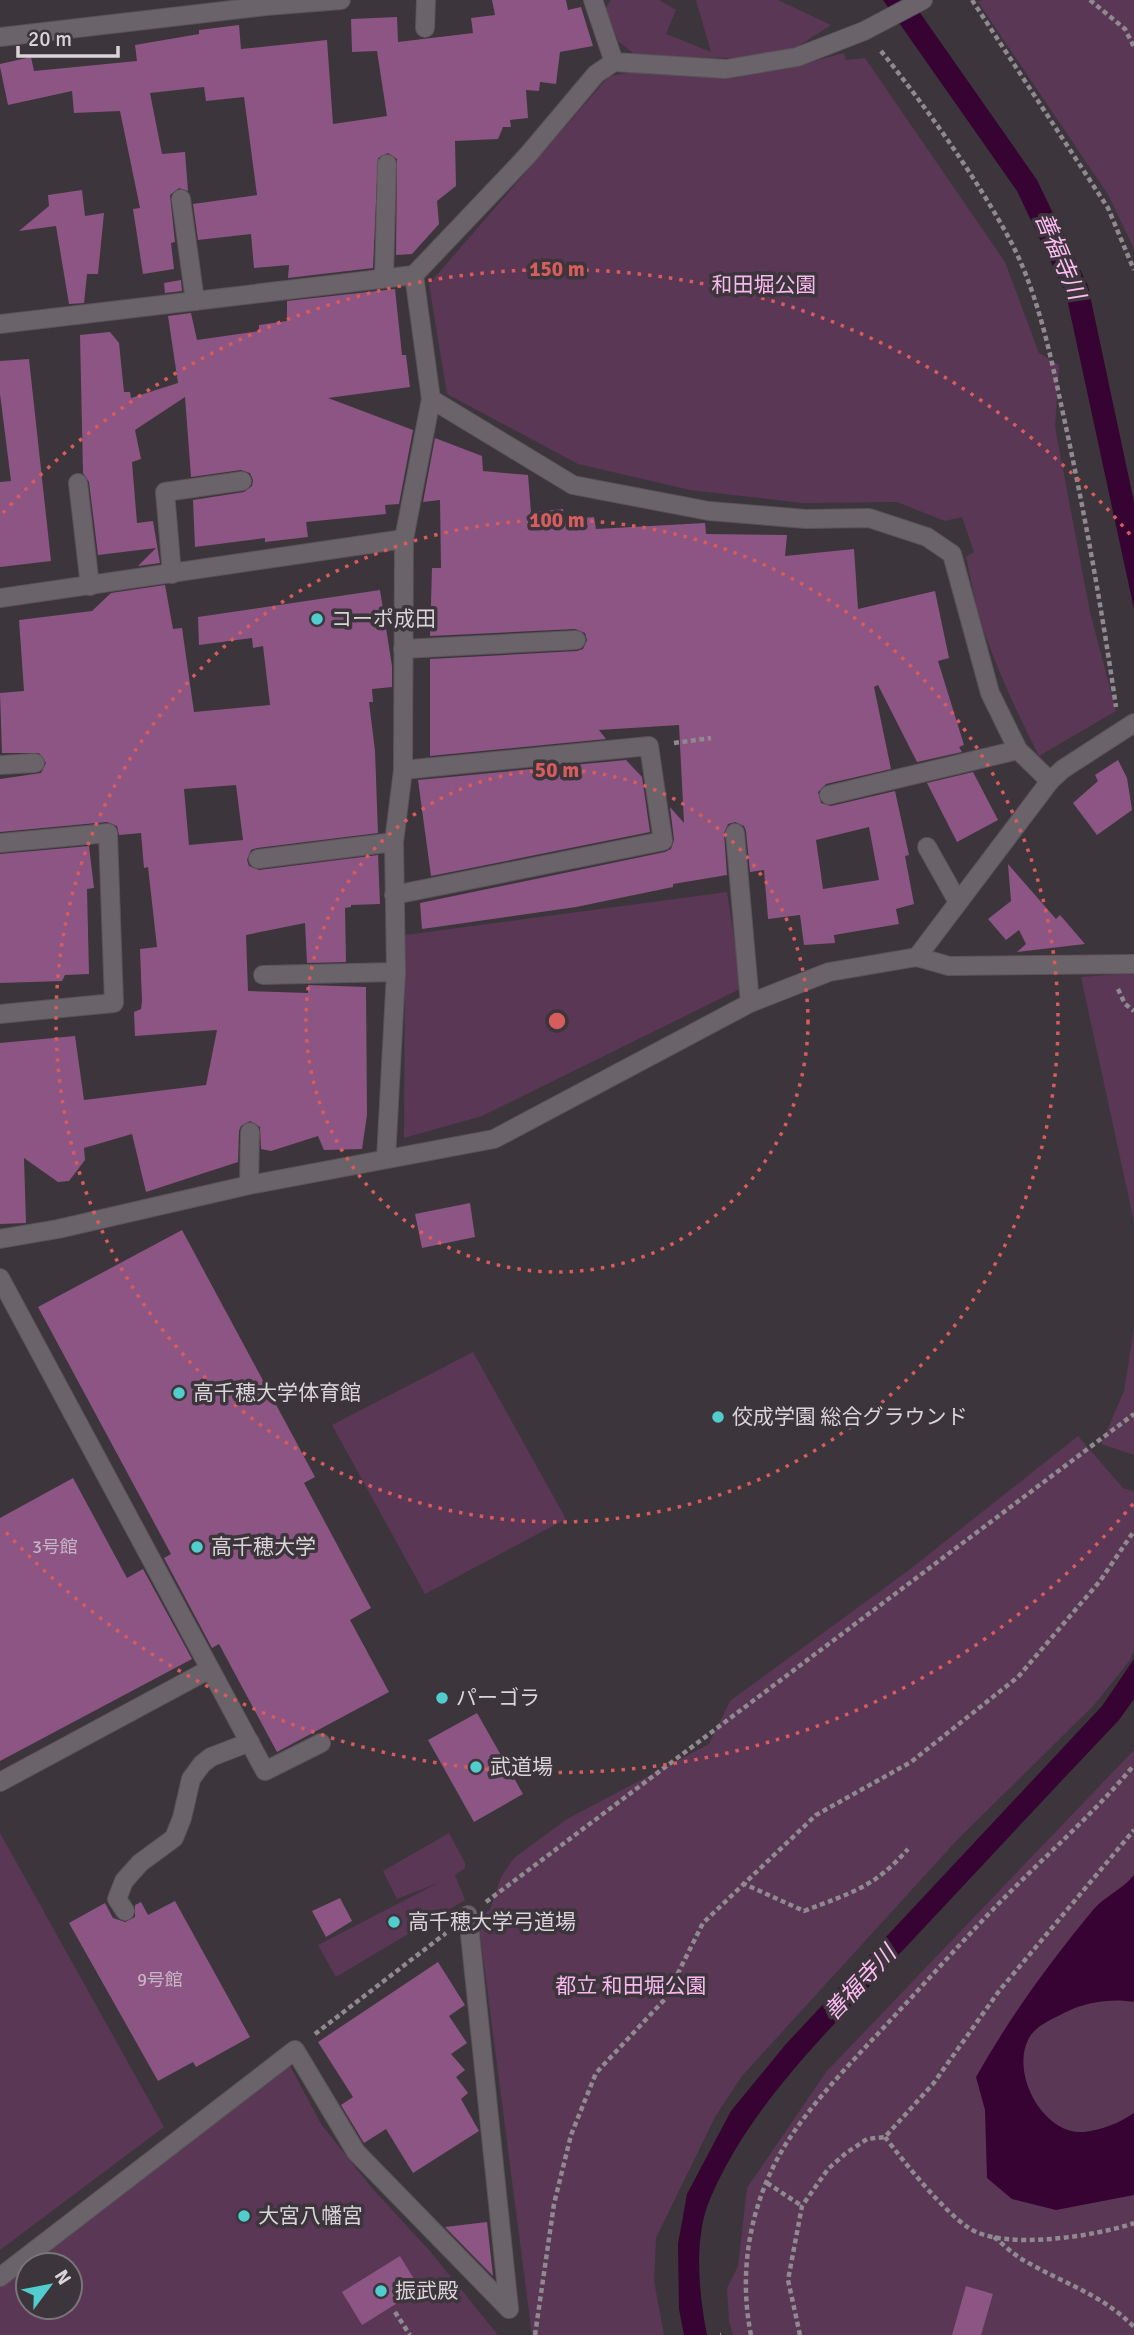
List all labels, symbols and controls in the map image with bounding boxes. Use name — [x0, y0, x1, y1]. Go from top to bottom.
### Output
scale bar — [18, 14, 117, 58]
text: 20 m — [28, 26, 72, 52]
water label: 善福寺川 — [1029, 208, 1092, 307]
text: 150 m — [529, 256, 585, 282]
park label: 和田堀公園 — [712, 272, 817, 298]
text: 100 m — [529, 507, 585, 533]
place label: コーポ成田 — [331, 606, 436, 632]
marker: コーポ成田 — [309, 611, 325, 627]
text: 50 m — [535, 757, 579, 783]
centre of rings — [545, 1009, 569, 1033]
place label: 高千穂大学体育館 — [193, 1380, 361, 1406]
marker: 高千穂大学体育館 — [171, 1385, 187, 1401]
place label: 佼成学園 総合グラウンド — [732, 1404, 968, 1430]
marker: 佼成学園 総合グラウンド — [710, 1409, 726, 1425]
place label: 高千穂大学 — [211, 1534, 316, 1560]
house number: 3号館 — [32, 1536, 78, 1558]
marker: 高千穂大学 — [189, 1539, 205, 1555]
place label: パーゴラ — [456, 1685, 540, 1711]
marker: パーゴラ — [434, 1690, 450, 1706]
place label: 武道場 — [490, 1754, 553, 1780]
marker: 武道場 — [468, 1759, 484, 1775]
place label: 高千穂大学弓道場 — [408, 1909, 576, 1935]
marker: 高千穂大学弓道場 — [386, 1914, 402, 1930]
water label: 善福寺川 — [818, 1937, 904, 2027]
house number: 9号館 — [137, 1969, 183, 1991]
park label: 都立 和田堀公園 — [555, 1973, 707, 1999]
place label: 大宮八幡宮 — [258, 2203, 363, 2229]
marker: 大宮八幡宮 — [236, 2208, 252, 2224]
north arrow — [14, 2251, 84, 2321]
text: N — [49, 2266, 76, 2289]
place label: 振武殿 — [395, 2278, 458, 2304]
marker: 振武殿 — [373, 2283, 389, 2299]

